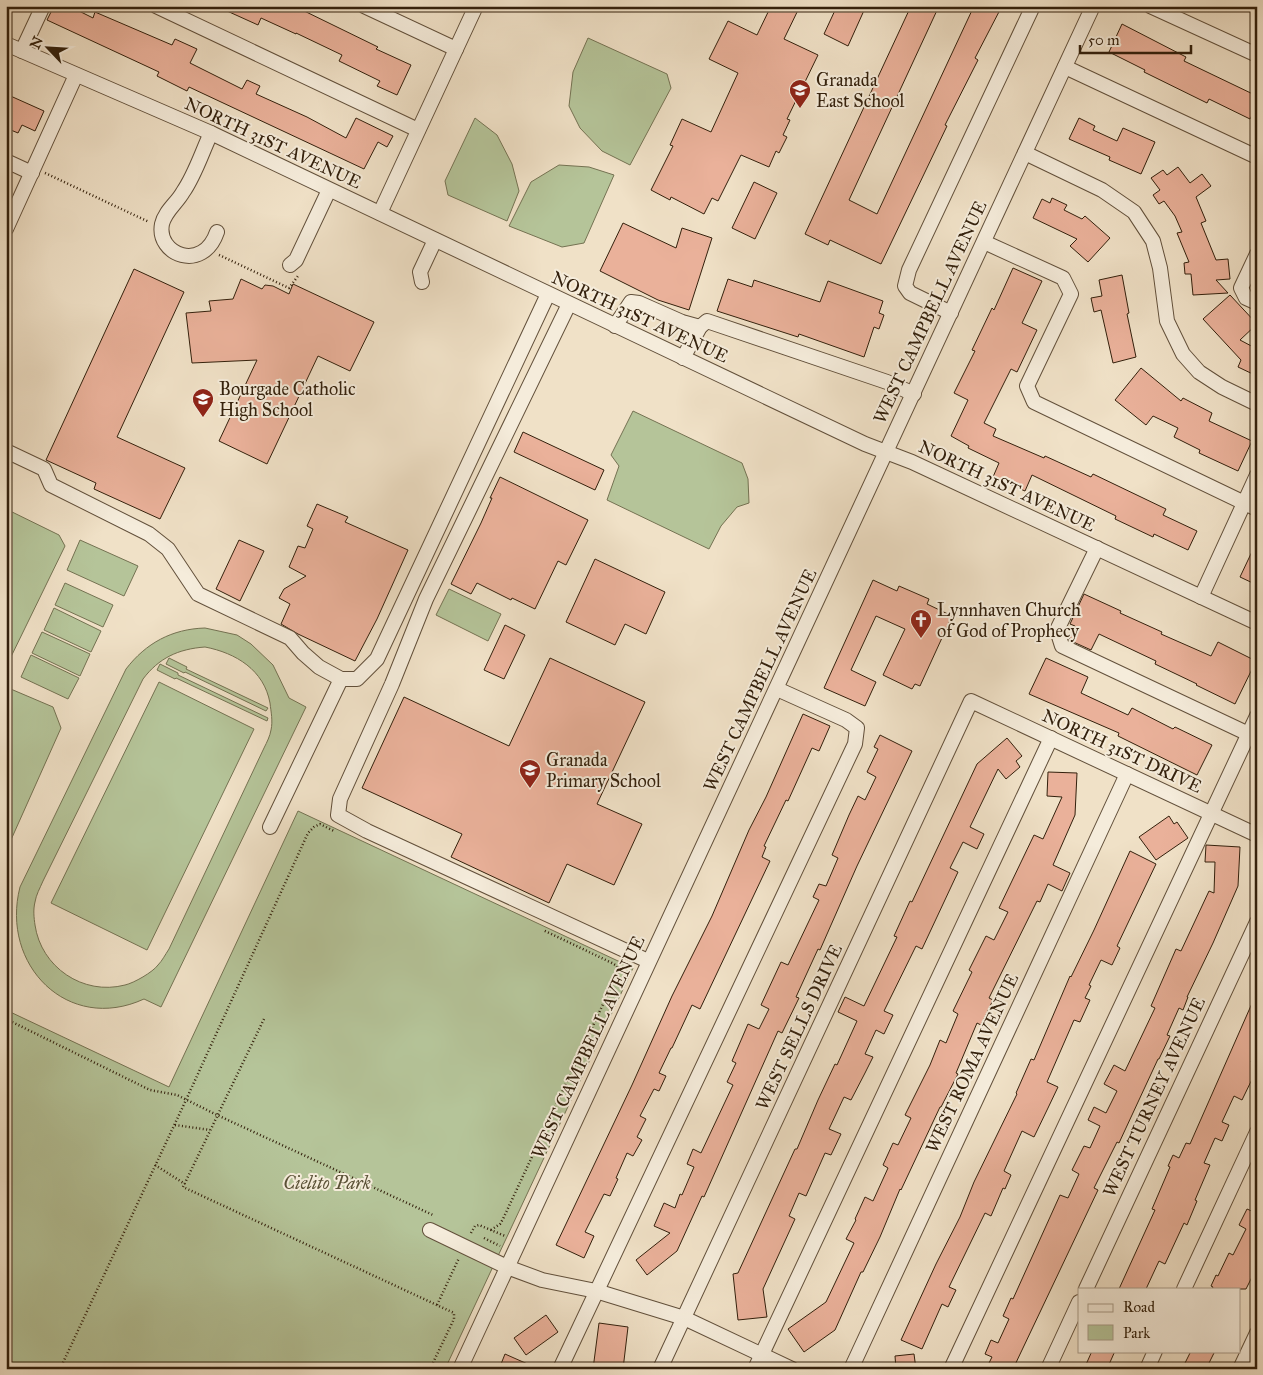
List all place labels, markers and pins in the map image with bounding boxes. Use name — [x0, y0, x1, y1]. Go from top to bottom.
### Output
place label: Granada East School — [816, 69, 905, 112]
school or university icon: Granada East School — [788, 78, 812, 109]
place label: Bourgade Catholic High School — [219, 378, 356, 422]
school or university icon: Bourgade Catholic High School — [191, 387, 215, 418]
place label: Lynnhaven Church of God of Prophecy — [937, 599, 1081, 642]
church icon: Lynnhaven Church of God of Prophecy — [909, 608, 933, 639]
place label: Granada Primary School — [546, 749, 661, 792]
school or university icon: Granada Primary School — [518, 758, 542, 789]

